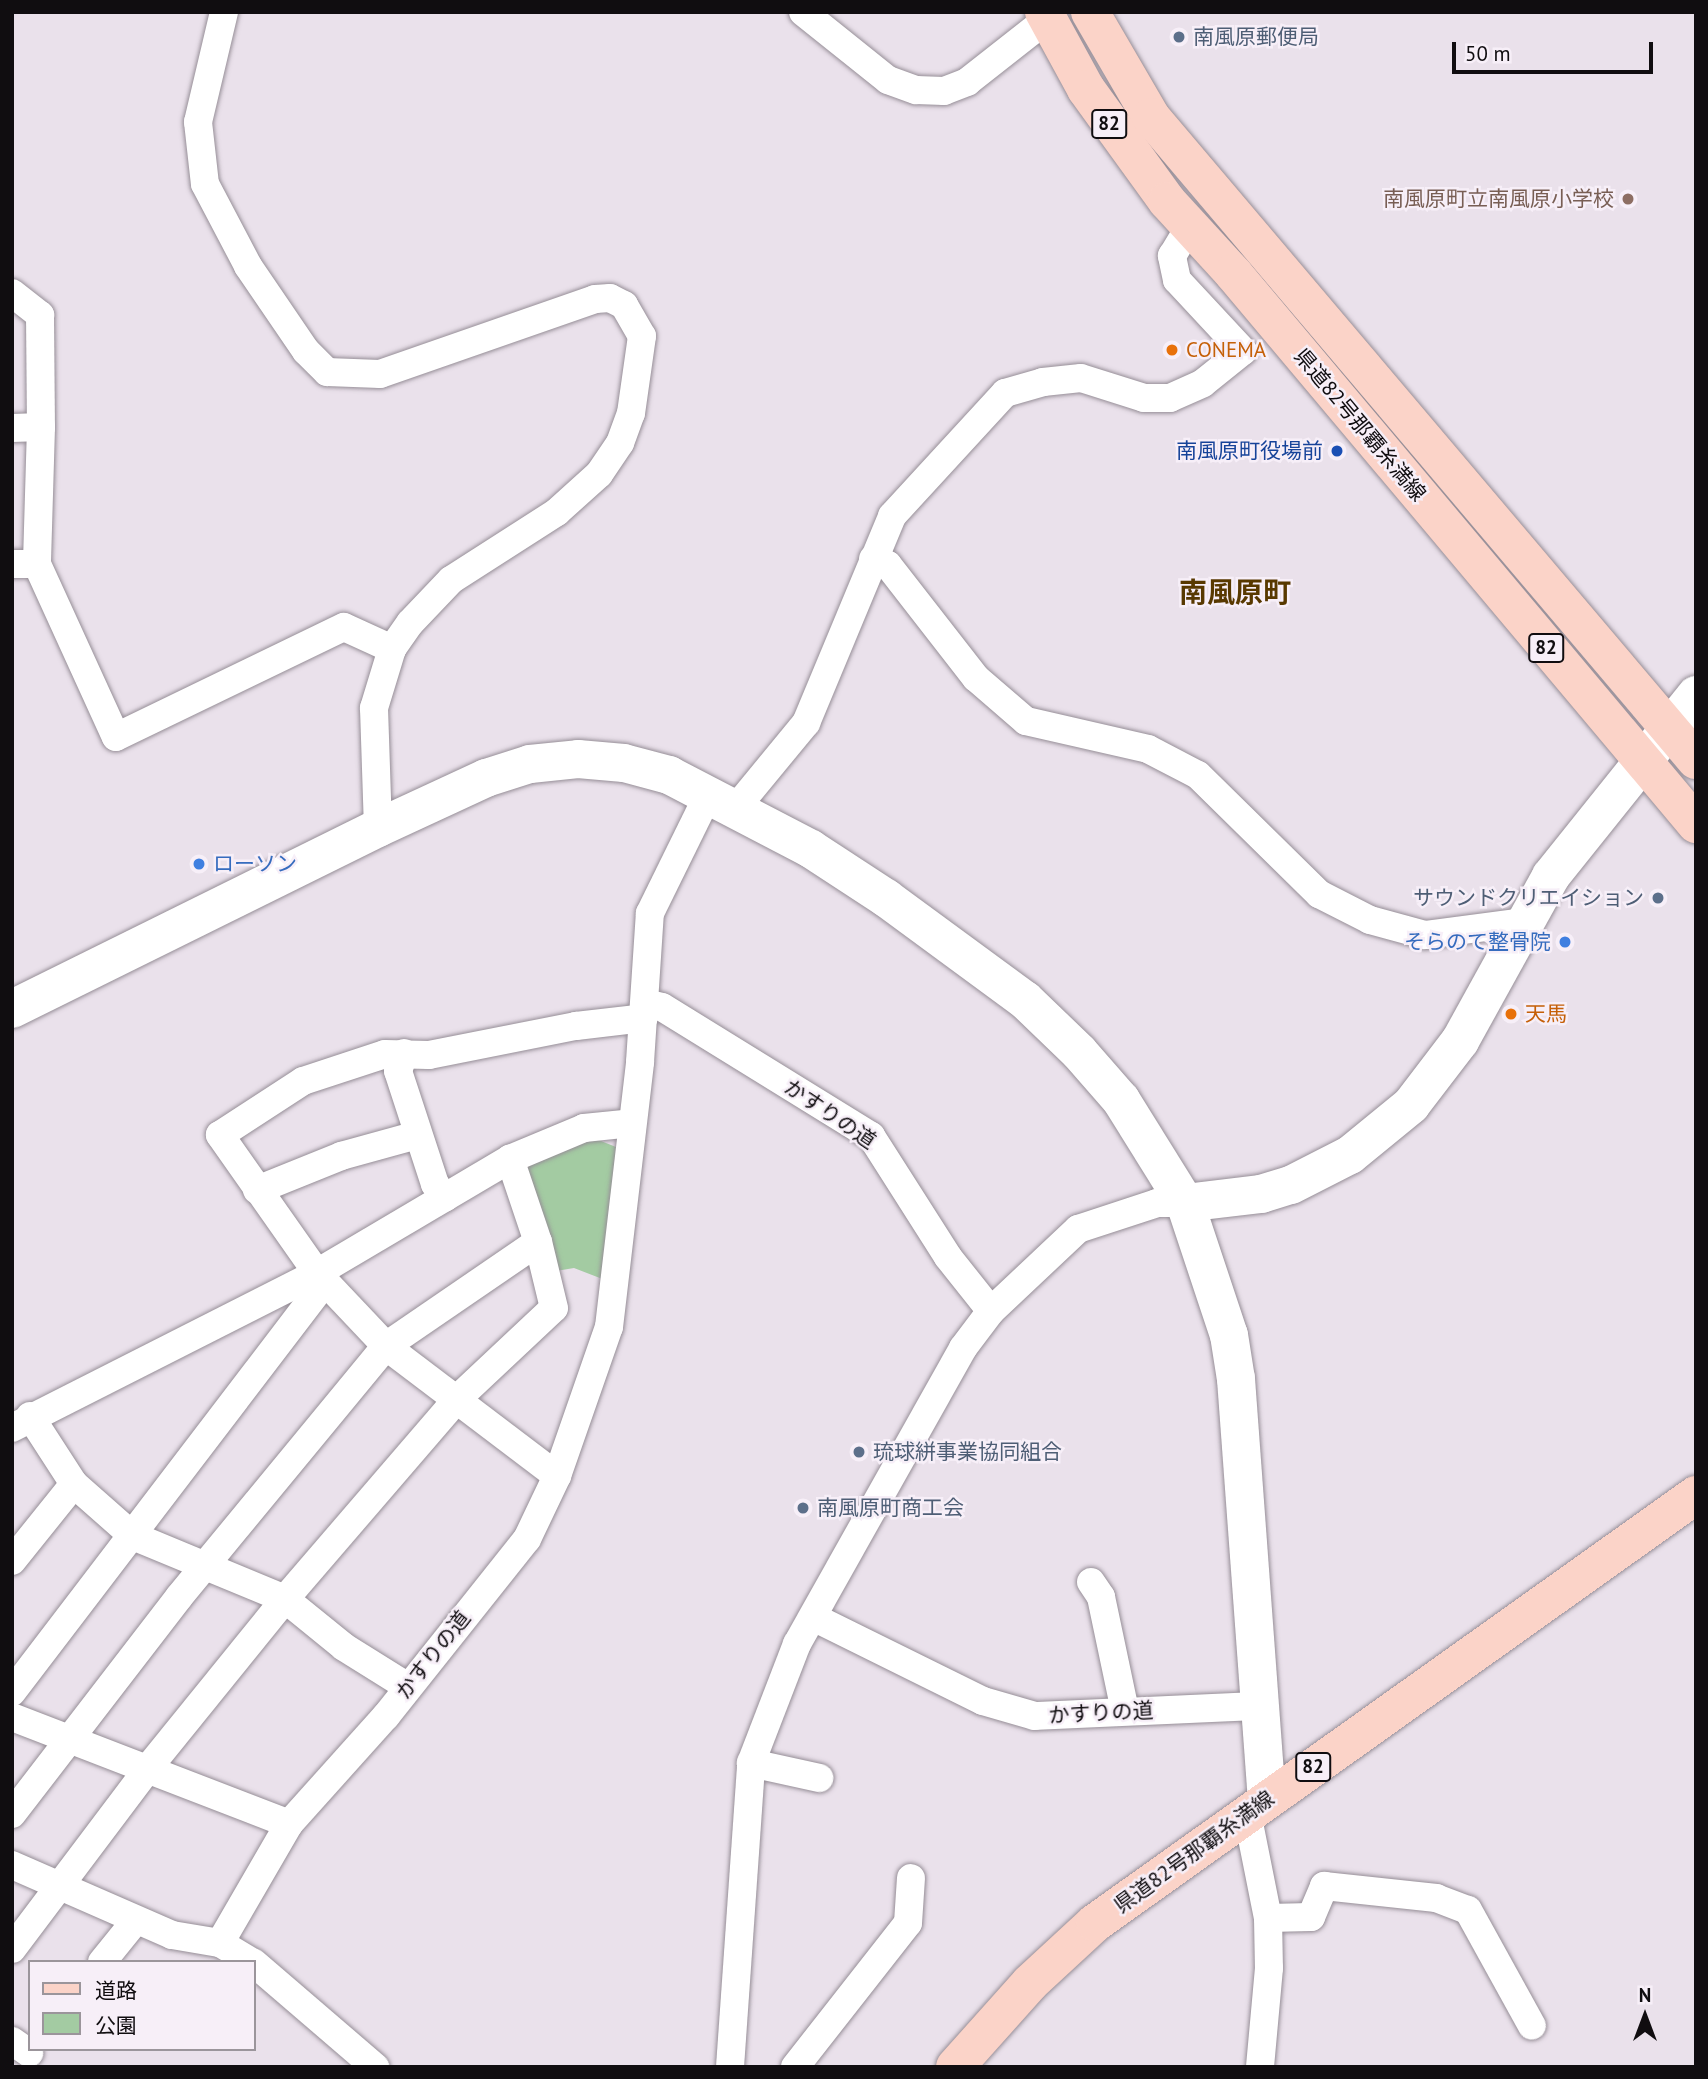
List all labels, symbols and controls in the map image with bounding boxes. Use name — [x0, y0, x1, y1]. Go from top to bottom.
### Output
place label: 南風原郵便局 — [1193, 24, 1319, 50]
scale bar — [1456, 28, 1657, 72]
marker: 南風原郵便局 — [1171, 29, 1187, 45]
text: 50 m — [1465, 40, 1511, 67]
road number: 82 — [1090, 108, 1128, 140]
place label: 南風原町立南風原小学校 — [1383, 186, 1614, 212]
marker: 南風原町立南風原小学校 — [1620, 191, 1636, 207]
place label: CONEMA — [1186, 337, 1266, 363]
marker: CONEMA — [1164, 342, 1180, 358]
street label: 県道82号那覇糸満線 — [1289, 344, 1431, 506]
place label: 南風原町役場前 — [1176, 438, 1323, 464]
marker: 南風原町役場前 — [1329, 443, 1345, 459]
district label: 南風原町 — [1179, 575, 1291, 609]
road number: 82 — [1527, 632, 1565, 664]
place label: ローソン — [213, 851, 297, 877]
marker: ローソン — [191, 856, 207, 872]
place label: サウンドクリエイション — [1413, 885, 1644, 911]
marker: サウンドクリエイション — [1650, 890, 1666, 906]
place label: そらのて整骨院 — [1404, 929, 1551, 955]
marker: そらのて整骨院 — [1557, 934, 1573, 950]
place label: 天馬 — [1525, 1001, 1567, 1027]
marker: 天馬 — [1503, 1006, 1519, 1022]
street label: かすりの道 — [779, 1074, 881, 1154]
place label: 琉球絣事業協同組合 — [873, 1439, 1062, 1465]
marker: 琉球絣事業協同組合 — [851, 1444, 867, 1460]
place label: 南風原町商工会 — [817, 1495, 964, 1521]
marker: 南風原町商工会 — [795, 1500, 811, 1516]
street label: かすりの道 — [391, 1606, 475, 1704]
street label: かすりの道 — [1048, 1698, 1154, 1728]
road number: 82 — [1294, 1751, 1332, 1782]
street label: 県道82号那覇糸満線 — [1109, 1786, 1279, 1918]
legend — [28, 1960, 256, 2051]
text: 道路 — [95, 1977, 137, 2004]
north arrow — [1610, 1981, 1680, 2051]
text: N — [1639, 1983, 1651, 2007]
text: 公園 — [95, 2012, 137, 2039]

